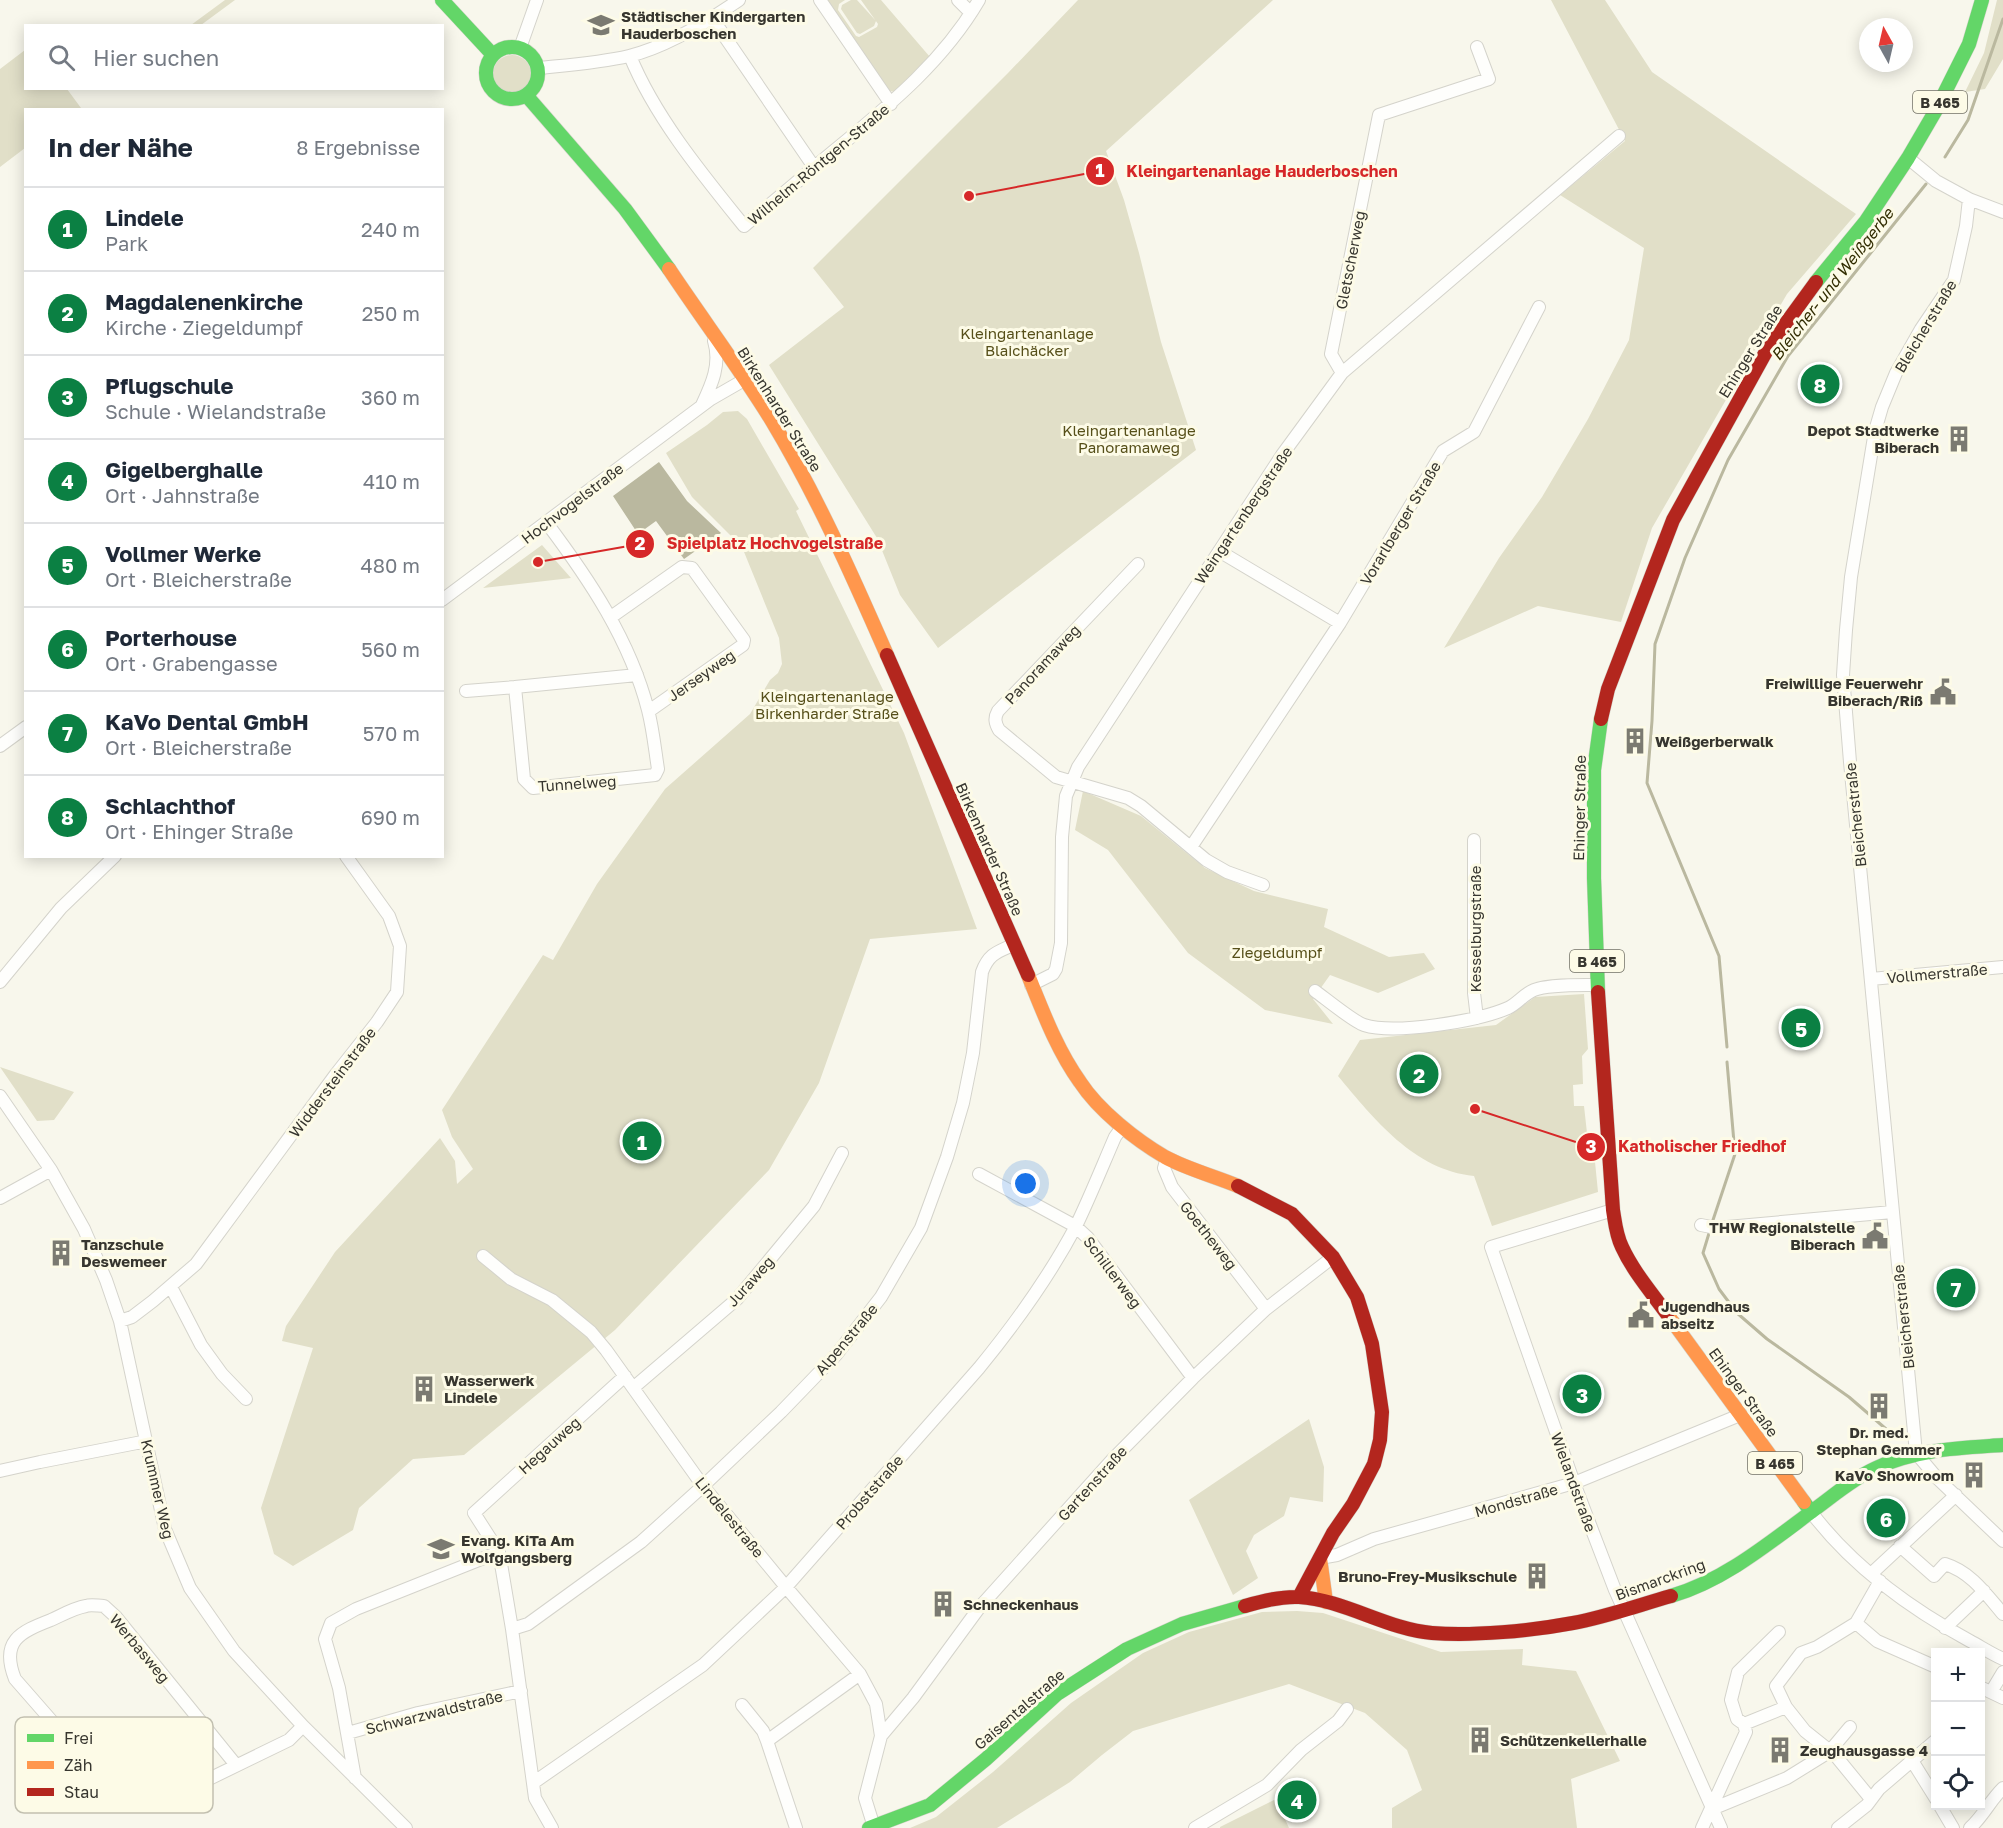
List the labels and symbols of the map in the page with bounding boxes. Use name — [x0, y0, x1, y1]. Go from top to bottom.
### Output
place label: Städtischer Kindergarten Hauderboschen — [621, 7, 805, 42]
school or university icon: Städtischer Kindergarten Hauderboschen — [586, 10, 616, 40]
north arrow — [1859, 18, 1913, 72]
road number: B 465 — [1913, 91, 1967, 113]
street label: Wilhelm-Röntgen-Straße — [744, 99, 892, 228]
callout: Kleingartenanlage Hauderboschen — [1085, 154, 1410, 188]
text: 1 — [1095, 159, 1105, 181]
text: Kleingartenanlage Hauderboschen — [1126, 161, 1398, 181]
water label: Bleicher- und Weißgerbe — [1766, 202, 1899, 364]
street label: Gletscherweg — [1332, 209, 1368, 311]
street label: Bleicherstraße — [1890, 276, 1960, 376]
street label: Ehinger Straße — [1714, 301, 1786, 401]
park label: Kleingartenanlage Blaichäcker — [960, 324, 1094, 359]
street label: Birkenharder Straße — [734, 343, 826, 475]
pin: 8 — [1800, 362, 1840, 406]
park label: Kleingartenanlage Panoramaweg — [1062, 421, 1196, 456]
place label: Depot Stadtwerke Biberach — [1807, 421, 1939, 456]
building icon: Depot Stadtwerke Biberach — [1944, 424, 1974, 454]
street label: Weingartenbergstraße — [1190, 443, 1296, 587]
street label: Vorarlberger Straße — [1356, 458, 1444, 588]
street label: Hochvogelstraße — [518, 459, 627, 547]
callout: Spielplatz Hochvogelstraße — [625, 527, 896, 561]
text: 2 — [635, 532, 646, 554]
text: Spielplatz Hochvogelstraße — [667, 533, 883, 553]
street label: Panoramaweg — [1001, 621, 1083, 707]
street label: Jerseyweg — [664, 645, 738, 705]
place label: Freiwillige Feuerwehr Biberach/Riß — [1765, 674, 1923, 709]
public building icon: Freiwillige Feuerwehr Biberach/Riß — [1928, 677, 1958, 707]
park label: Kleingartenanlage Birkenharder Straße — [755, 687, 899, 722]
building icon: Weißgerberwalk — [1620, 726, 1650, 756]
place label: Weißgerberwalk — [1655, 732, 1774, 750]
street label: Ehinger Straße — [1569, 755, 1589, 861]
street label: Bleicherstraße — [1841, 762, 1869, 868]
street label: Tunnelweg — [537, 771, 617, 795]
street label: Birkenharder Straße — [953, 780, 1028, 919]
street label: Kesselburgstraße — [1466, 865, 1484, 992]
park label: Ziegeldumpf — [1232, 943, 1323, 961]
road number: B 465 — [1570, 950, 1624, 972]
street label: Vollmerstraße — [1886, 960, 1988, 986]
pin: 5 — [1782, 1006, 1820, 1050]
street label: Widdersteinstraße — [285, 1023, 379, 1140]
pin: 2 — [1400, 1052, 1438, 1096]
pin: 1 — [622, 1118, 662, 1164]
callout: Katholischer Friedhof — [1576, 1130, 1798, 1164]
text: 3 — [1586, 1135, 1597, 1157]
text: Katholischer Friedhof — [1618, 1136, 1786, 1156]
your location — [1011, 1169, 1040, 1198]
street label: Goetheweg — [1177, 1197, 1241, 1273]
place label: THW Regionalstelle Biberach — [1709, 1218, 1855, 1253]
public building icon: THW Regionalstelle Biberach — [1860, 1221, 1890, 1251]
street label: Schillerweg — [1080, 1233, 1146, 1311]
place label: Tanzschule Deswemeer — [81, 1235, 167, 1270]
building icon: Tanzschule Deswemeer — [46, 1238, 76, 1268]
street label: Juraweg — [723, 1252, 777, 1310]
street label: Bleicherstraße — [1889, 1264, 1917, 1370]
pin: 7 — [1936, 1266, 1976, 1310]
place label: Jugendhaus abseitz — [1661, 1297, 1750, 1332]
street label: Alpenstraße — [811, 1300, 881, 1378]
public building icon: Jugendhaus abseitz — [1626, 1300, 1656, 1330]
street label: Ehinger Straße — [1706, 1344, 1783, 1440]
place label: Wasserwerk Lindele — [444, 1371, 535, 1406]
pin: 3 — [1562, 1372, 1602, 1416]
building icon: Wasserwerk Lindele — [409, 1374, 439, 1404]
building icon: Dr. med. Stephan Gemmer — [1864, 1391, 1894, 1421]
street label: Hegauweg — [514, 1413, 584, 1477]
place label: Dr. med. Stephan Gemmer — [1816, 1423, 1942, 1458]
street label: Wielandstraße — [1548, 1430, 1600, 1534]
street label: Krummer Weg — [138, 1437, 178, 1541]
street label: Gartenstraße — [1054, 1442, 1131, 1524]
street label: Probststraße — [832, 1451, 907, 1533]
road number: B 465 — [1748, 1452, 1802, 1474]
building icon: KaVo Showroom — [1959, 1460, 1989, 1490]
place label: KaVo Showroom — [1835, 1466, 1954, 1484]
street label: Lindelestraße — [692, 1473, 768, 1561]
street label: Mondstraße — [1472, 1479, 1560, 1520]
pin: 6 — [1866, 1496, 1906, 1540]
place label: Evang. KiTa Am Wolfgangsberg — [461, 1531, 574, 1566]
school or university icon: Evang. KiTa Am Wolfgangsberg — [426, 1534, 456, 1564]
street label: Bismarckring — [1613, 1554, 1707, 1604]
building icon: Bruno-Frey-Musikschule — [1522, 1561, 1552, 1591]
place label: Bruno-Frey-Musikschule — [1338, 1567, 1517, 1585]
building icon: Schneckenhaus — [928, 1589, 958, 1619]
place label: Schneckenhaus — [963, 1595, 1079, 1613]
street label: Werbasweg — [106, 1610, 174, 1686]
street label: Gaisentalstraße — [970, 1665, 1068, 1753]
street label: Schwarzwaldstraße — [364, 1686, 505, 1738]
legend — [15, 1717, 213, 1813]
building icon: Schützenkellerhalle — [1465, 1725, 1495, 1755]
text: Frei — [64, 1728, 93, 1748]
place label: Schützenkellerhalle — [1500, 1731, 1647, 1749]
building icon: Zeughausgasse 4 — [1765, 1735, 1795, 1765]
place label: Zeughausgasse 4 — [1800, 1741, 1928, 1759]
text: Zäh — [64, 1755, 92, 1775]
pin: 4 — [1278, 1778, 1316, 1822]
text: Stau — [64, 1782, 99, 1802]

